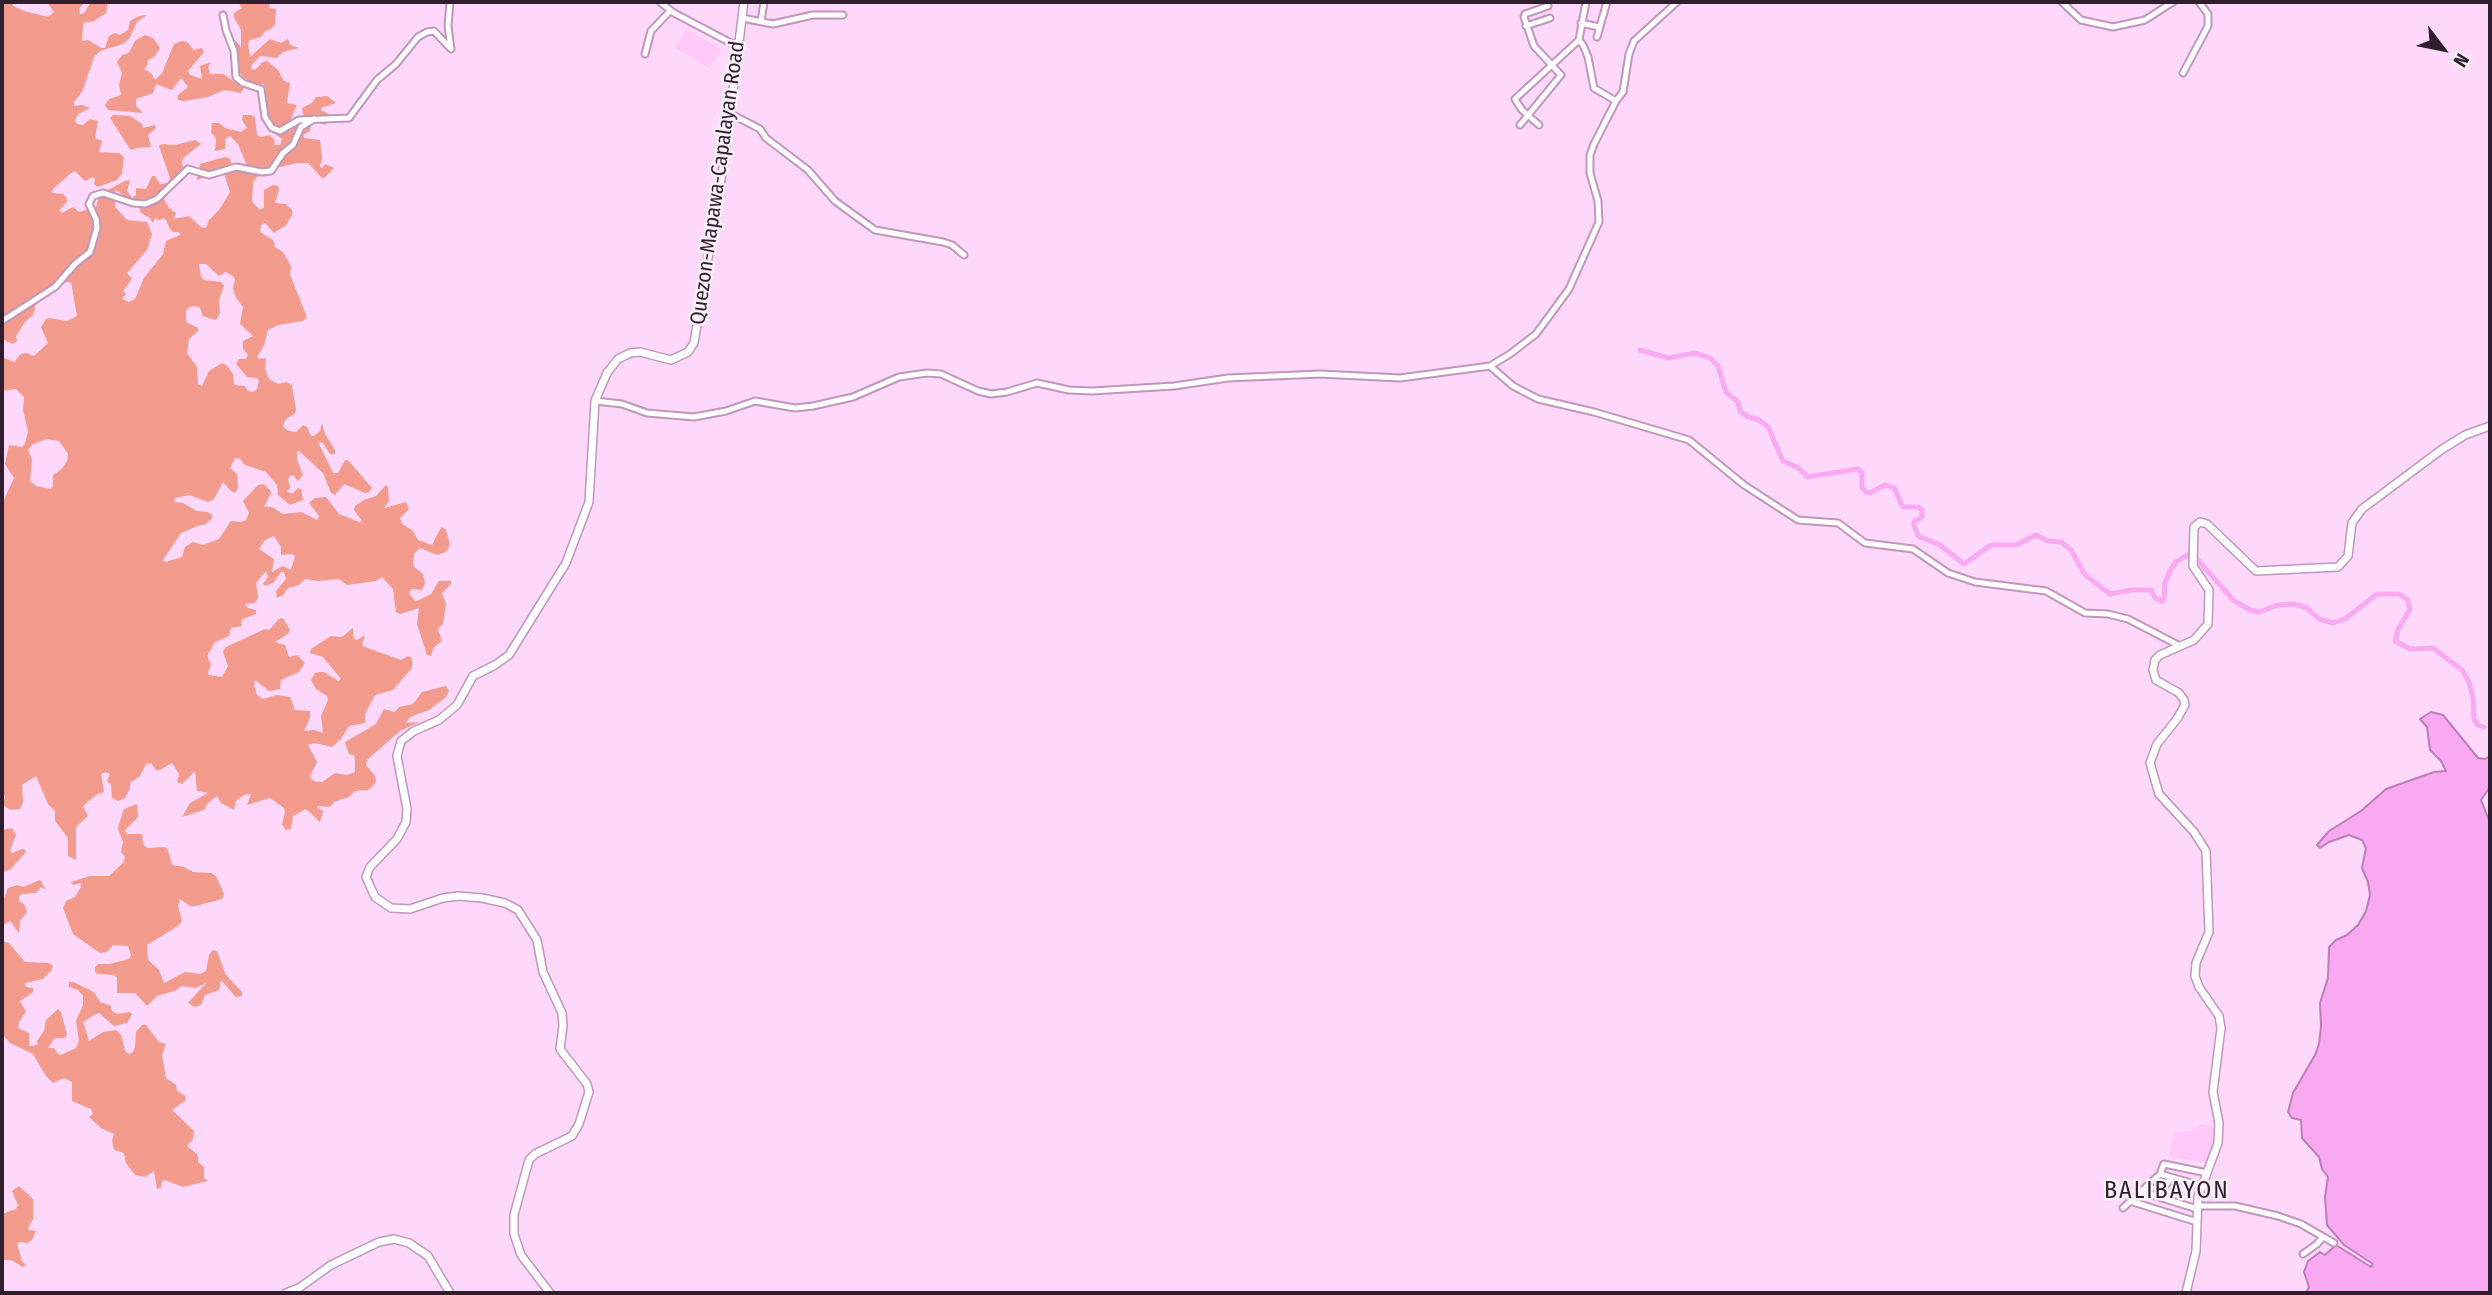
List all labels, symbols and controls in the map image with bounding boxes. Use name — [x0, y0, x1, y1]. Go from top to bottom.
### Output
north arrow — [2408, 14, 2478, 84]
street label: Quezon-Mapawa-Capalayan Road — [686, 40, 750, 326]
text: N — [2448, 49, 2474, 71]
district label: BALIBAYON — [2105, 1177, 2229, 1205]

